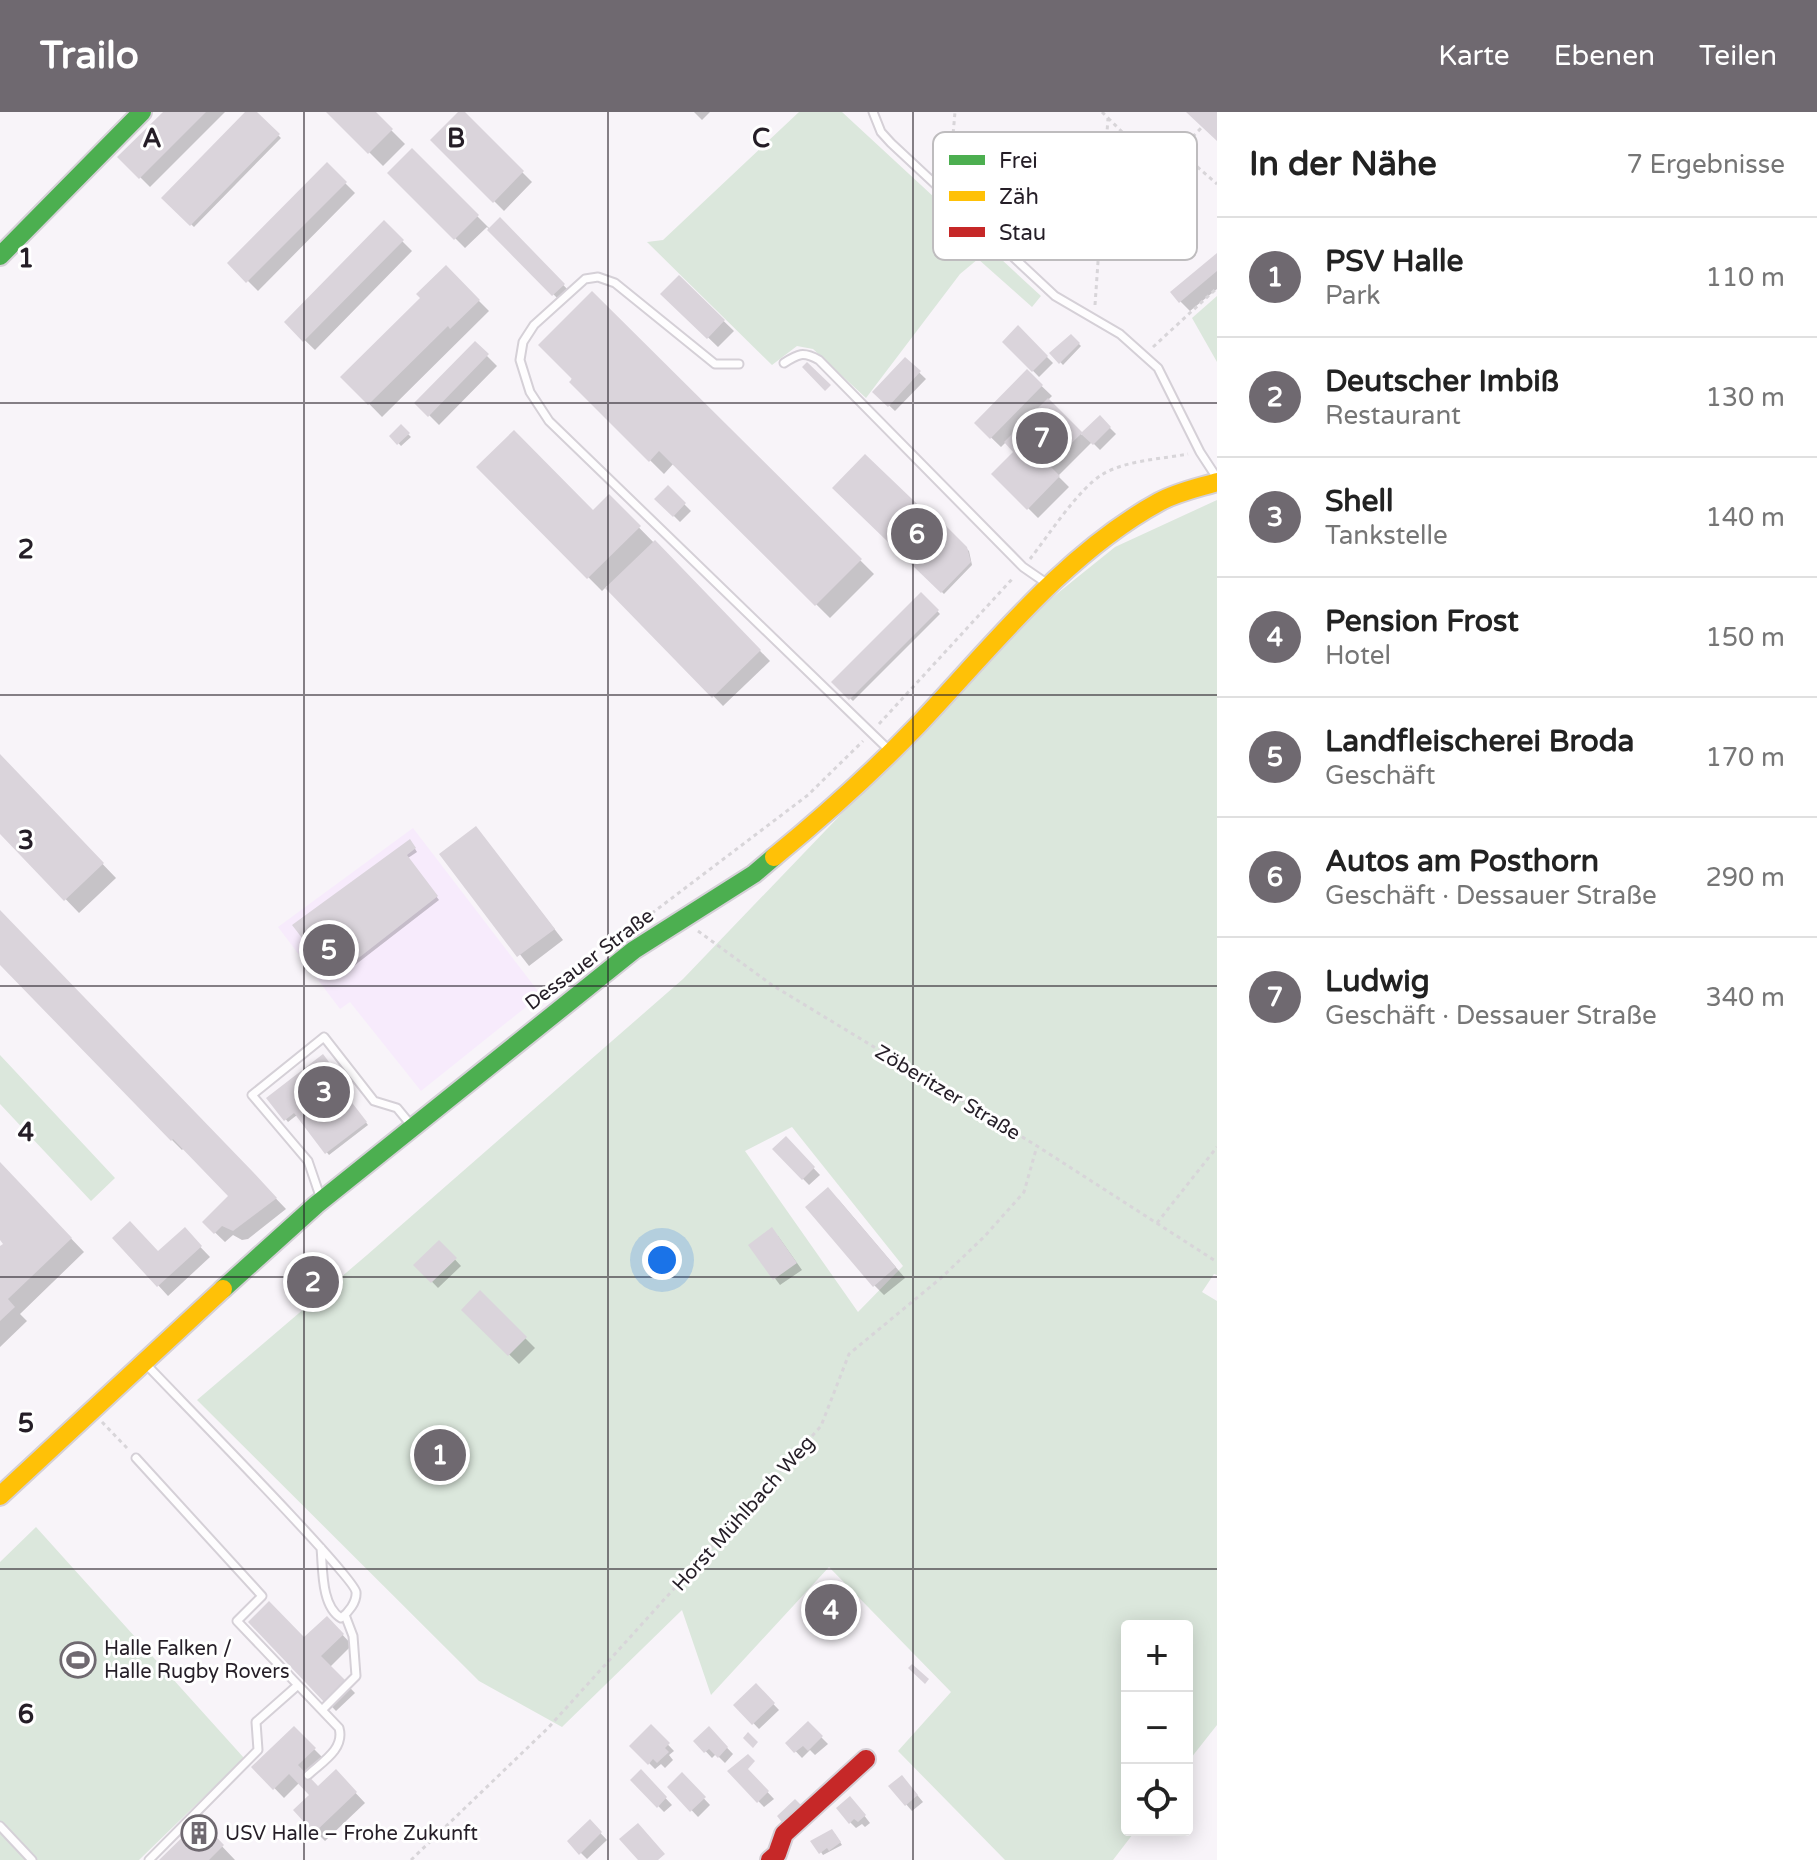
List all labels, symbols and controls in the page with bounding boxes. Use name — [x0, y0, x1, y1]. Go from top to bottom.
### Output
text: Trailo — [40, 33, 139, 79]
text: Karte — [1438, 39, 1510, 73]
text: Ebenen — [1554, 39, 1655, 73]
text: Teilen — [1699, 39, 1777, 73]
text: A — [142, 123, 162, 154]
text: B — [447, 123, 465, 154]
text: C — [752, 123, 770, 154]
legend — [933, 132, 1197, 260]
text: In der Nähe — [1249, 144, 1437, 185]
text: Frei — [999, 148, 1038, 174]
text: 7 Ergebnisse — [1626, 149, 1785, 180]
text: Zäh — [999, 184, 1039, 210]
text: Stau — [999, 220, 1046, 246]
text: 1 — [18, 243, 34, 274]
text: PSV Halle — [1325, 243, 1464, 280]
text: 1 — [1267, 262, 1283, 293]
text: 110 m — [1705, 262, 1785, 293]
text: Park — [1325, 280, 1381, 311]
text: Deutscher Imbiß — [1325, 363, 1559, 400]
text: 2 — [1267, 382, 1283, 413]
text: 130 m — [1705, 382, 1785, 413]
text: Restaurant — [1325, 400, 1461, 431]
pin: 7 — [1016, 408, 1068, 468]
text: Shell — [1325, 483, 1393, 520]
text: 3 — [1267, 502, 1283, 533]
text: 140 m — [1705, 502, 1785, 533]
pin: 6 — [891, 504, 943, 564]
text: Tankstelle — [1325, 520, 1448, 551]
text: 2 — [18, 534, 34, 565]
text: Pension Frost — [1325, 603, 1519, 640]
text: 4 — [1267, 622, 1283, 653]
text: 150 m — [1705, 622, 1785, 653]
text: Hotel — [1325, 640, 1391, 671]
text: Landfleischerei Broda — [1325, 723, 1634, 760]
text: 5 — [1267, 742, 1283, 773]
text: 170 m — [1705, 742, 1785, 773]
text: Geschäft — [1325, 760, 1435, 791]
text: 3 — [18, 825, 34, 856]
text: Autos am Posthorn — [1325, 843, 1599, 880]
text: 6 — [1267, 862, 1283, 893]
text: 290 m — [1705, 862, 1785, 893]
text: Geschäft · Dessauer Straße — [1325, 880, 1657, 911]
street label: Dessauer Straße — [521, 904, 659, 1016]
pin: 5 — [303, 920, 355, 980]
text: Ludwig — [1325, 963, 1430, 1000]
text: 7 — [1267, 982, 1283, 1013]
text: 340 m — [1705, 982, 1785, 1013]
text: Geschäft · Dessauer Straße — [1325, 1000, 1657, 1031]
street label: Zöberitzer Straße — [871, 1040, 1024, 1146]
pin: 3 — [298, 1062, 350, 1122]
text: 4 — [18, 1117, 34, 1148]
your location — [642, 1240, 682, 1280]
pin: 2 — [287, 1252, 339, 1312]
text: 5 — [18, 1408, 34, 1439]
pin: 1 — [414, 1425, 466, 1485]
street label: Horst Mühlbach Weg — [668, 1431, 820, 1596]
pin: 4 — [805, 1580, 857, 1640]
map controls — [1121, 1620, 1193, 1836]
button: + — [1121, 1620, 1193, 1692]
place label: Halle Falken / Halle Rugby Rovers — [104, 1637, 290, 1684]
sports icon: Halle Falken / Halle Rugby Rovers — [59, 1641, 97, 1679]
button: − — [1121, 1692, 1193, 1764]
text: 6 — [18, 1699, 34, 1730]
button: locate — [1121, 1764, 1193, 1836]
building icon: USV Halle – Frohe Zukunft — [180, 1814, 218, 1852]
place label: USV Halle – Frohe Zukunft — [225, 1822, 478, 1846]

